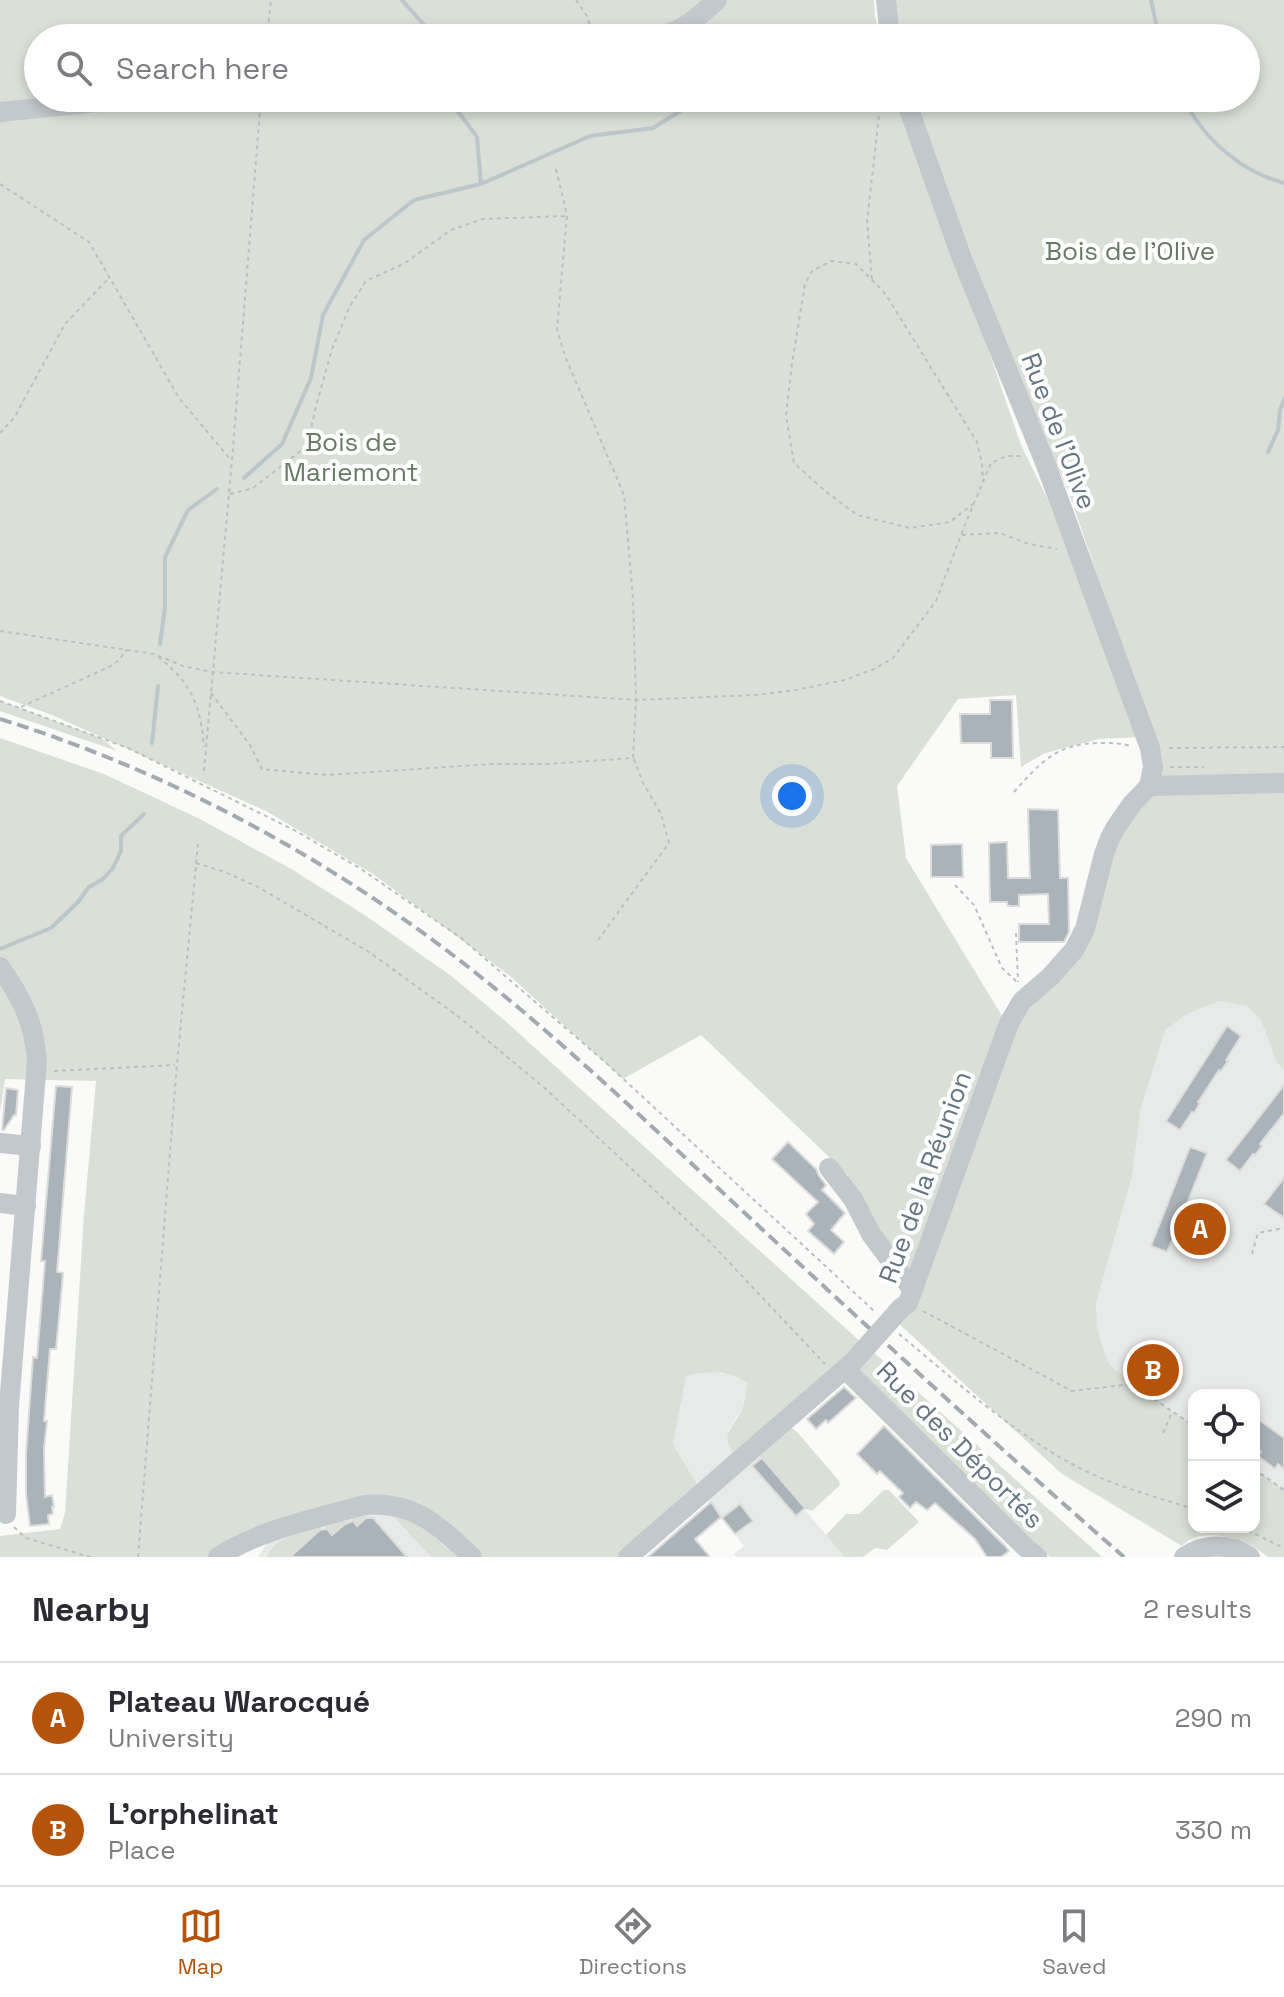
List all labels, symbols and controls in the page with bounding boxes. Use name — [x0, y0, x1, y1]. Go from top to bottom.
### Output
search box — [24, 24, 1260, 112]
icon: search — [52, 46, 96, 90]
text: Search here — [116, 49, 289, 88]
park label: Bois de l'Olive — [1045, 234, 1215, 268]
street label: Rue de l'Olive — [1014, 348, 1104, 514]
park label: Bois de Mariemont — [284, 425, 418, 489]
your location — [772, 776, 812, 816]
street label: Rue de la Réunion — [871, 1066, 979, 1288]
pin: A — [1174, 1199, 1226, 1259]
pin: B — [1127, 1340, 1179, 1400]
street label: Rue des Déportés — [869, 1354, 1051, 1536]
map controls — [1188, 1389, 1260, 1533]
button: locate — [1188, 1389, 1260, 1461]
button: layers — [1188, 1461, 1260, 1533]
text: Nearby — [32, 1588, 150, 1631]
text: 2 results — [1143, 1592, 1252, 1626]
text: Plateau Warocqué — [108, 1682, 370, 1721]
text: A — [50, 1701, 66, 1735]
text: 290 m — [1175, 1701, 1252, 1735]
text: University — [108, 1721, 234, 1755]
text: L'orphelinat — [108, 1794, 279, 1833]
text: B — [49, 1813, 67, 1847]
text: 330 m — [1175, 1813, 1252, 1847]
text: Place — [108, 1833, 176, 1867]
tab: Map — [178, 1904, 224, 1980]
tab: Directions — [579, 1904, 687, 1980]
tab: Saved — [1042, 1904, 1106, 1980]

